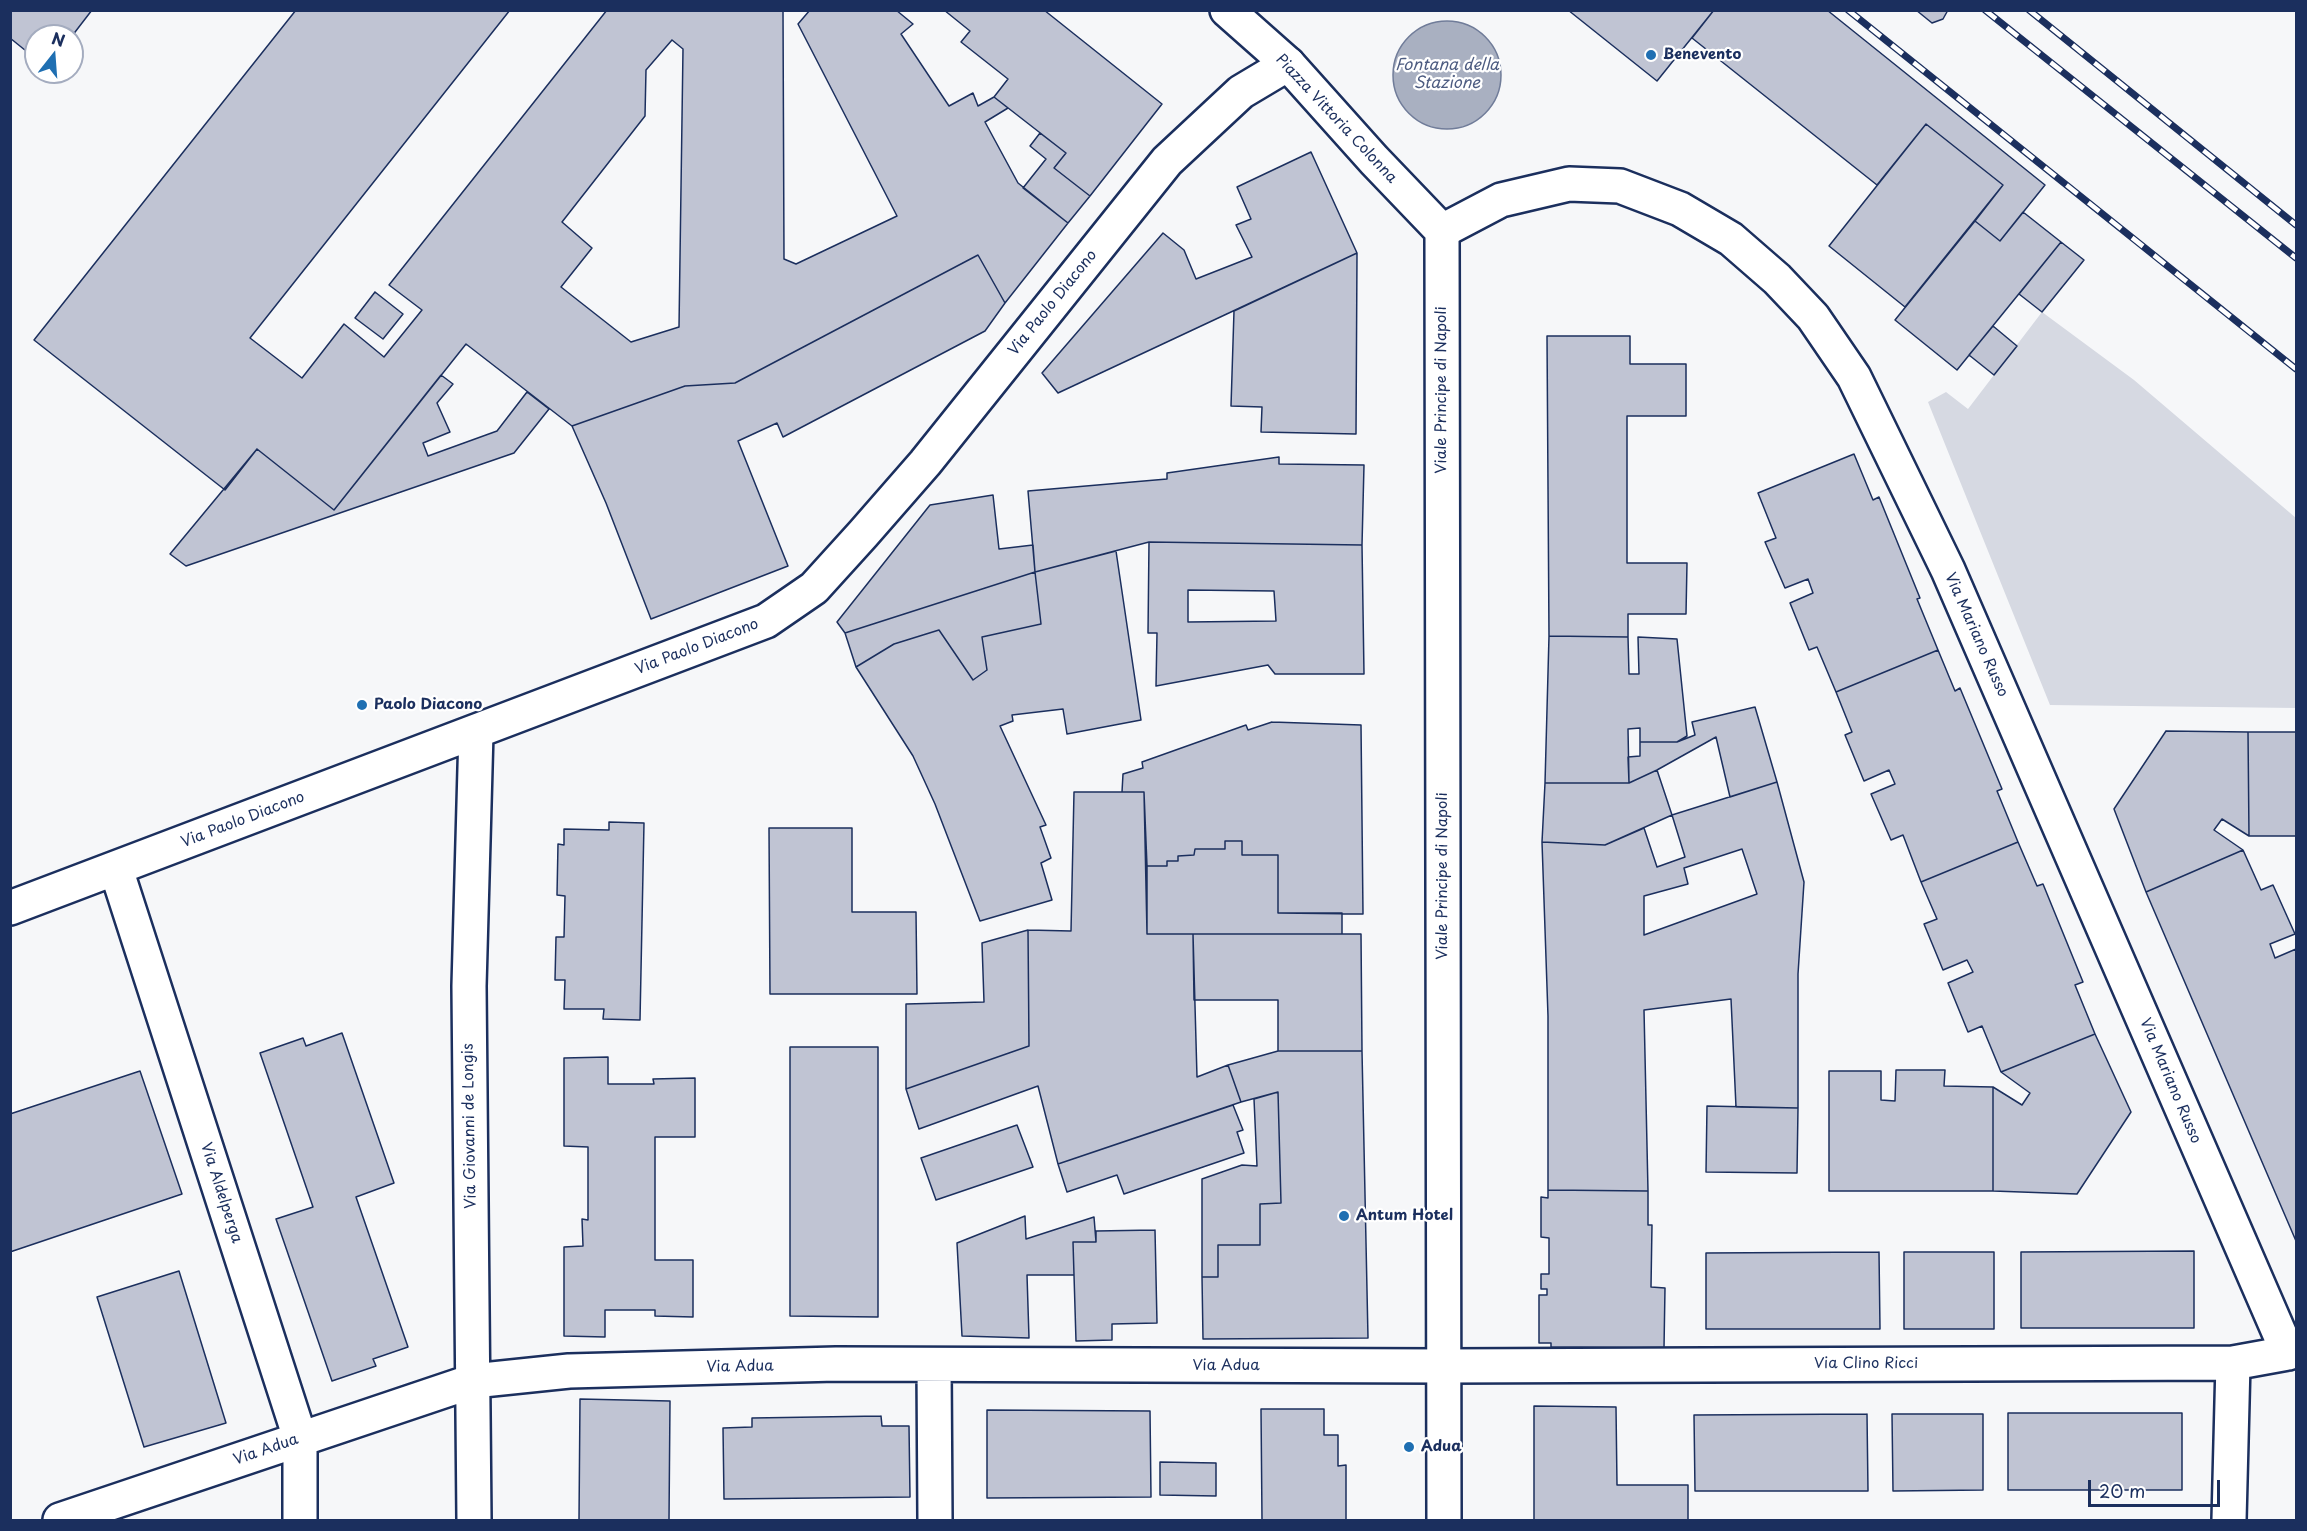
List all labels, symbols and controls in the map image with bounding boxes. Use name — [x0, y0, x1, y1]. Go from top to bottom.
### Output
north arrow — [24, 24, 84, 84]
text: N — [49, 25, 68, 52]
place label: Benevento — [1663, 46, 1741, 64]
marker: Benevento — [1644, 48, 1658, 62]
street label: Piazza Vittoria Colonna — [1272, 51, 1400, 187]
water label: Fontana della Stazione — [1395, 56, 1499, 94]
street label: Via Paolo Diacono — [1005, 247, 1101, 359]
street label: Viale Principe di Napoli — [1433, 306, 1451, 474]
street label: Via Mariano Russo — [1940, 570, 2012, 700]
street label: Via Paolo Diacono — [633, 615, 761, 679]
place label: Paolo Diacono — [374, 696, 482, 714]
marker: Paolo Diacono — [355, 698, 369, 712]
street label: Via Paolo Diacono — [179, 788, 307, 852]
street label: Viale Principe di Napoli — [1434, 792, 1452, 960]
street label: Via Mariano Russo — [2135, 1016, 2205, 1146]
street label: Via Giovanni de Longis — [460, 1043, 480, 1209]
street label: Via Aldelperga — [196, 1140, 246, 1246]
place label: Antum Hotel — [1356, 1207, 1453, 1225]
marker: Antum Hotel — [1337, 1209, 1351, 1223]
street label: Via Clino Ricci — [1814, 1355, 1918, 1373]
street label: Via Adua — [706, 1357, 774, 1377]
street label: Via Adua — [1192, 1357, 1260, 1375]
street label: Via Adua — [231, 1431, 301, 1469]
place label: Adua — [1421, 1438, 1462, 1456]
marker: Adua — [1402, 1440, 1416, 1454]
scale bar — [2091, 1468, 2223, 1506]
text: 20 m — [2099, 1477, 2145, 1504]

